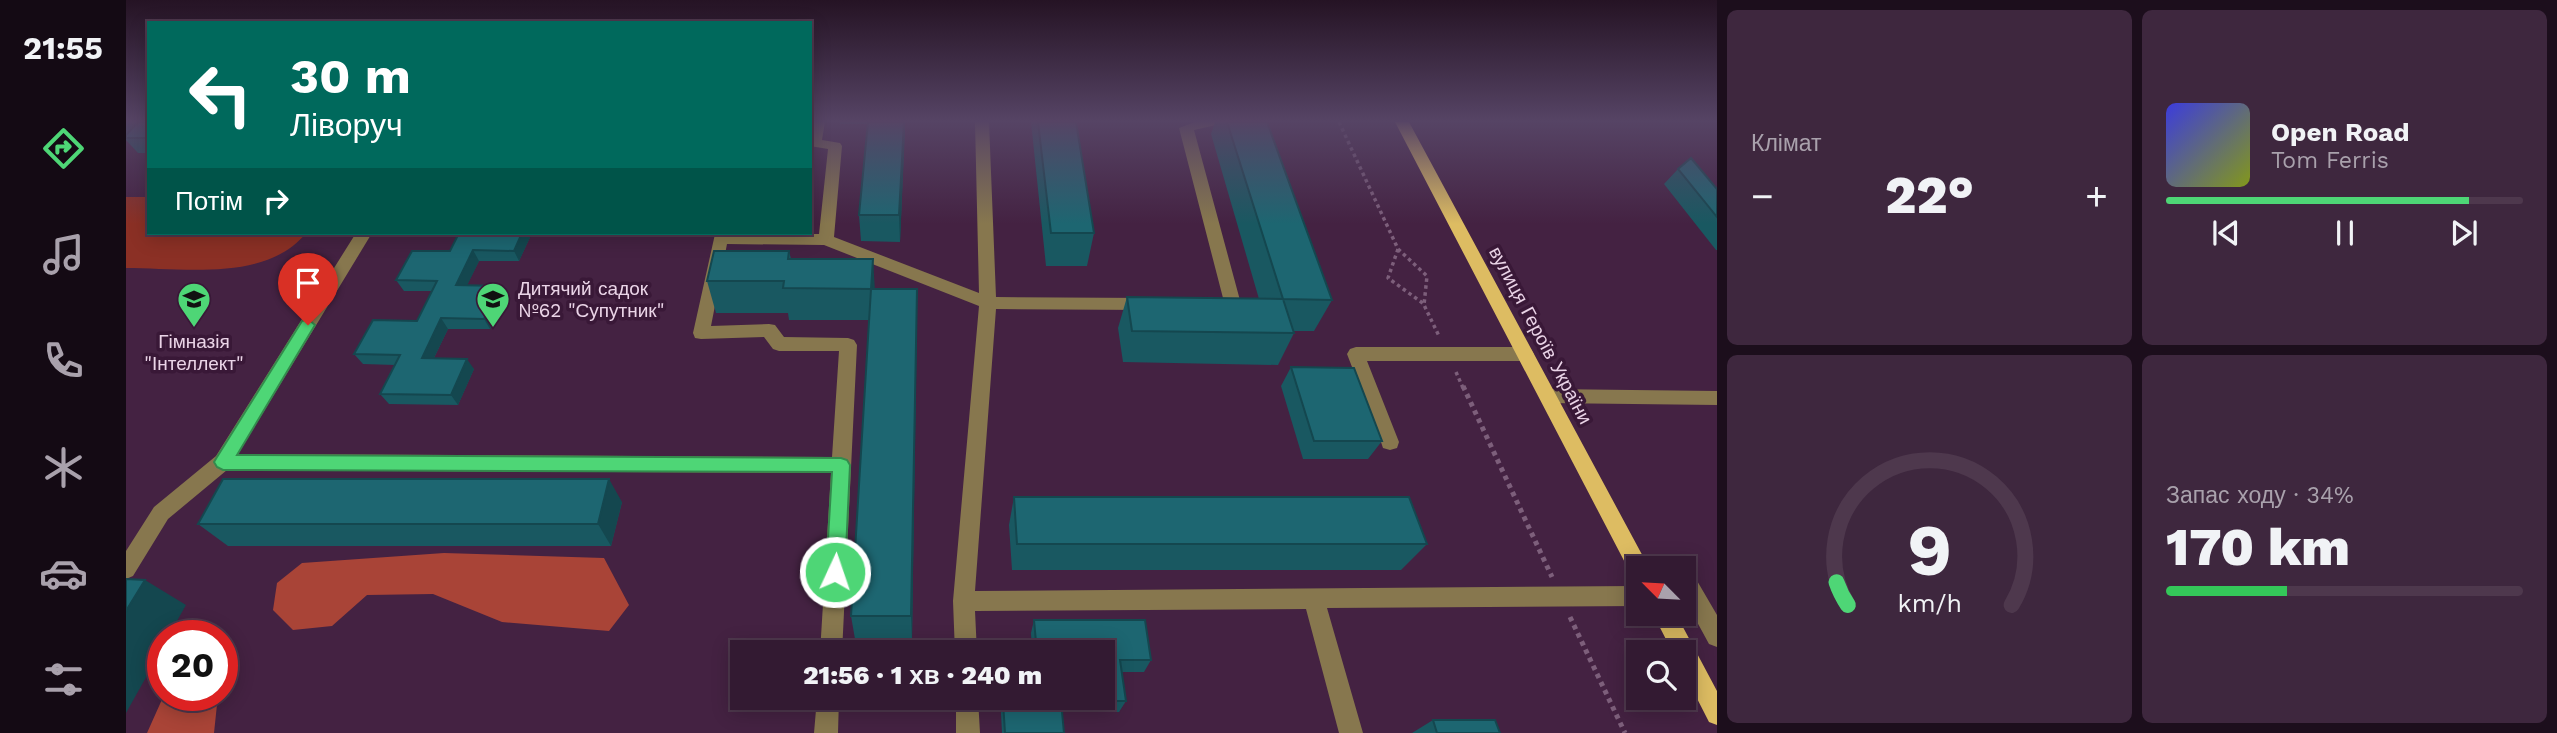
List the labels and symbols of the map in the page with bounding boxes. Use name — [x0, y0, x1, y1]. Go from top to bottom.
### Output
street label: вулиця Героїв України — [1484, 243, 1597, 428]
pin — [278, 253, 338, 325]
place label: Дитячий садок №62 "Супутник" — [518, 277, 664, 322]
school or university icon: Гімназія "Інтеллект" — [175, 280, 213, 329]
school or university icon: Дитячий садок №62 "Супутник" — [474, 280, 512, 329]
place label: Гімназія "Інтеллект" — [144, 330, 244, 375]
position arrow — [798, 535, 872, 609]
north arrow — [1626, 556, 1696, 626]
speed limit sign: 20 — [147, 620, 238, 711]

